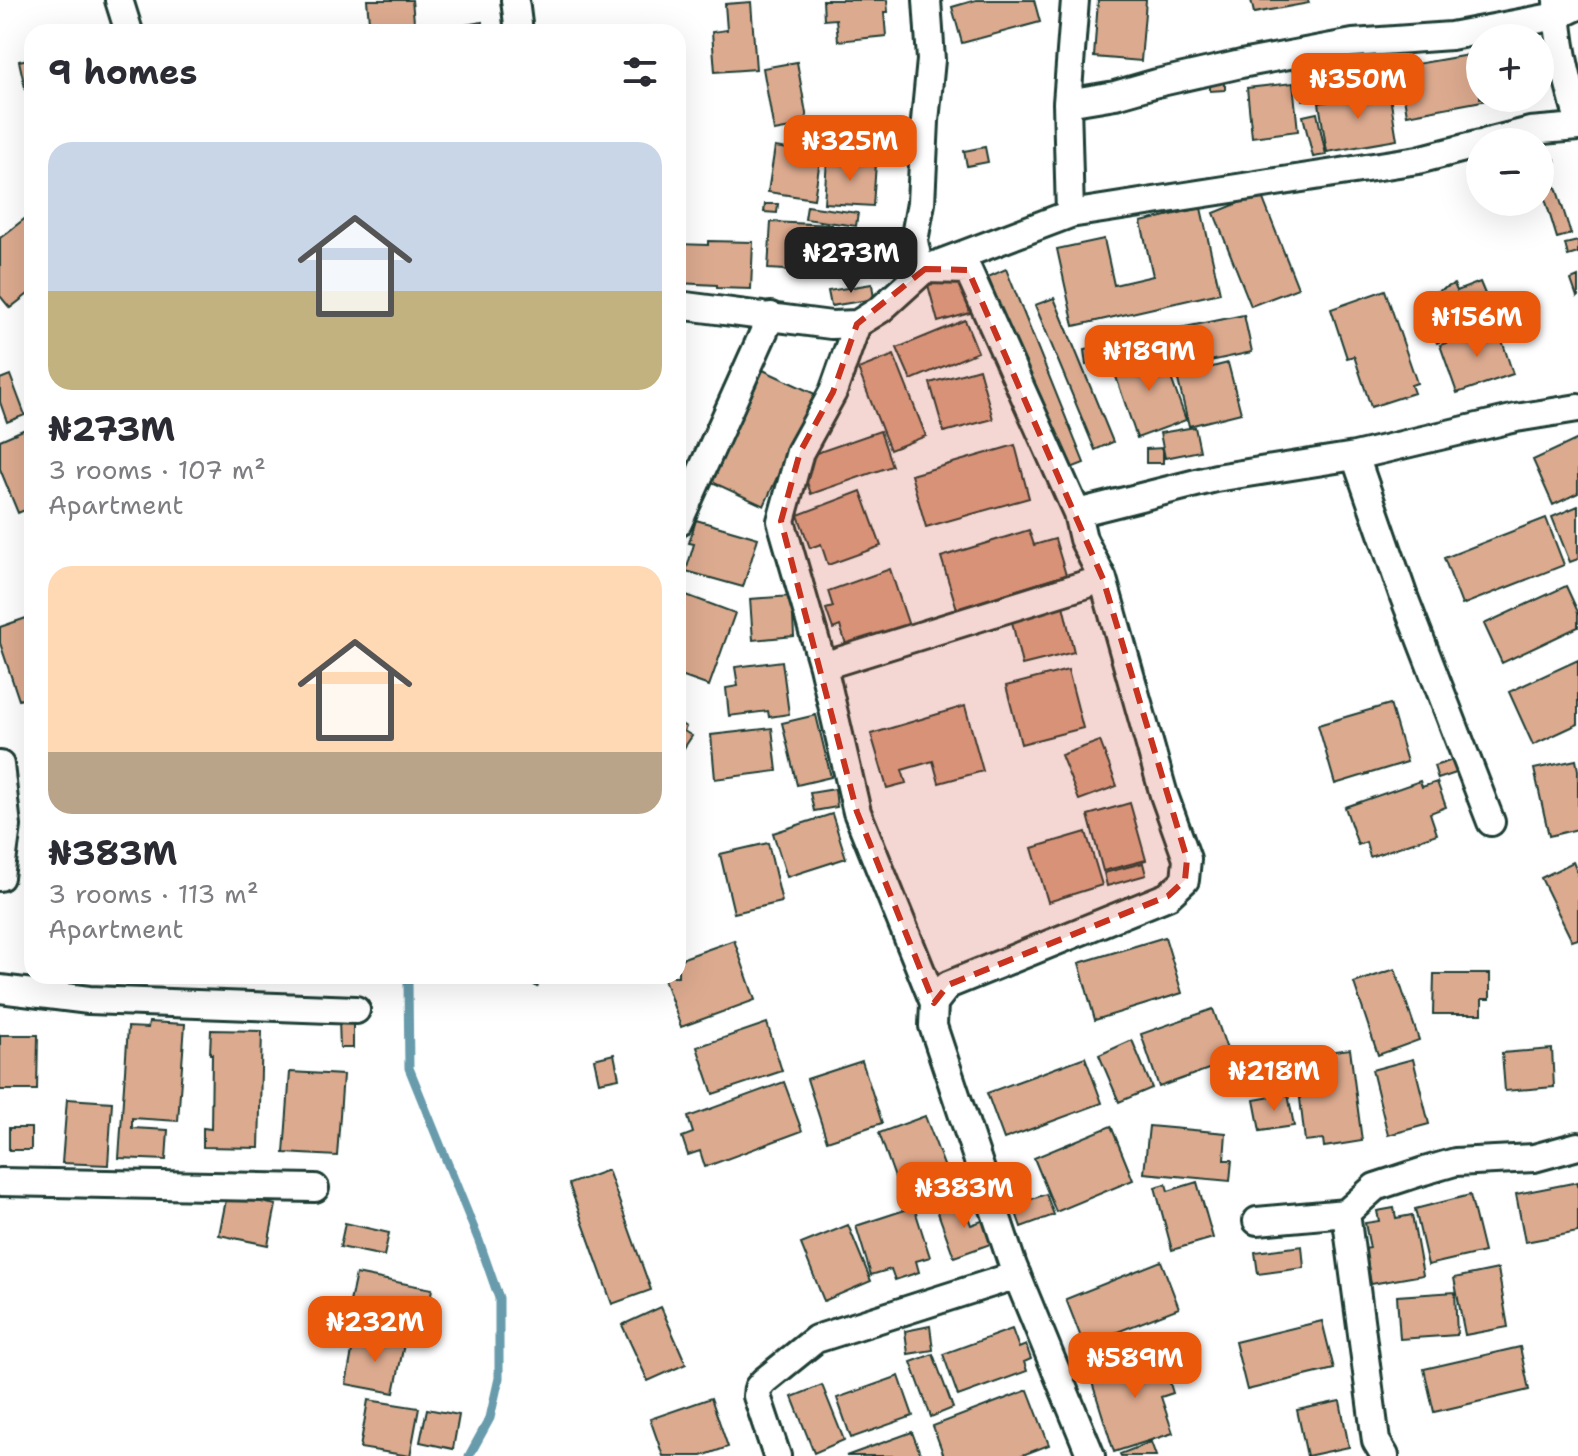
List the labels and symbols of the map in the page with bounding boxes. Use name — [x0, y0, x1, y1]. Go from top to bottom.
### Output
pin: ₦350M — [1302, 53, 1414, 121]
pin: ₦325M — [794, 115, 906, 183]
pin: ₦273M — [795, 227, 907, 295]
pin: ₦156M — [1421, 291, 1533, 359]
pin: ₦189M — [1093, 325, 1205, 393]
pin: ₦218M — [1218, 1045, 1330, 1113]
pin: ₦383M — [908, 1162, 1020, 1230]
pin: ₦232M — [319, 1296, 431, 1364]
pin: ₦589M — [1079, 1332, 1191, 1400]

